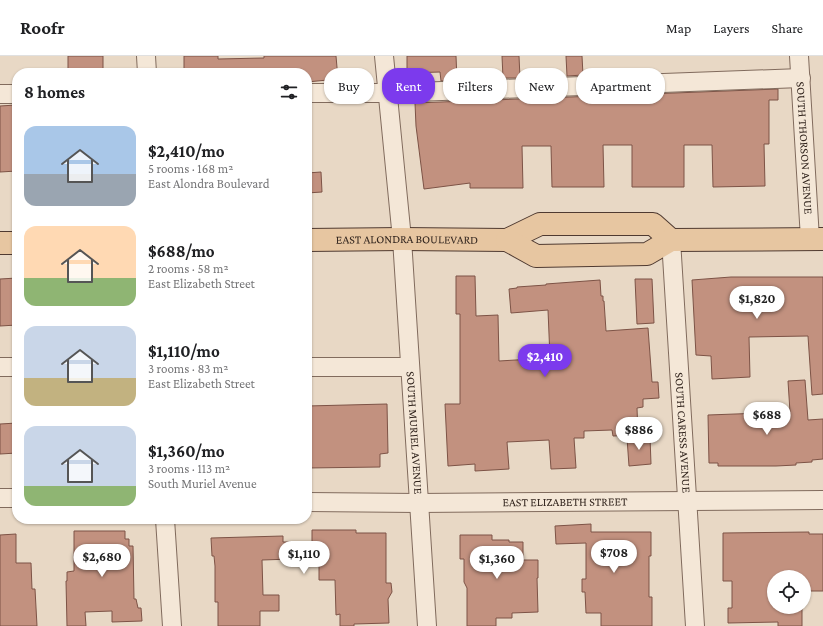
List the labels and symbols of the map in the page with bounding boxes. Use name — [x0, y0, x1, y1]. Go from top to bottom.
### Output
street label: SOUTH THORSON AVENUE — [794, 81, 816, 215]
street label: EAST ALONDRA BOULEVARD — [336, 232, 478, 247]
pin: $1,820 — [724, 286, 790, 320]
pin: $2,410 — [512, 344, 578, 378]
street label: SOUTH MURIEL AVENUE — [404, 371, 425, 495]
street label: SOUTH CARESS AVENUE — [672, 372, 694, 494]
pin: $688 — [743, 402, 791, 436]
pin: $886 — [615, 417, 663, 451]
street label: EAST ELIZABETH STREET — [502, 494, 628, 509]
pin: $708 — [590, 540, 638, 574]
pin: $1,110 — [271, 541, 337, 575]
pin: $2,680 — [69, 544, 135, 578]
pin: $1,360 — [464, 546, 530, 580]

